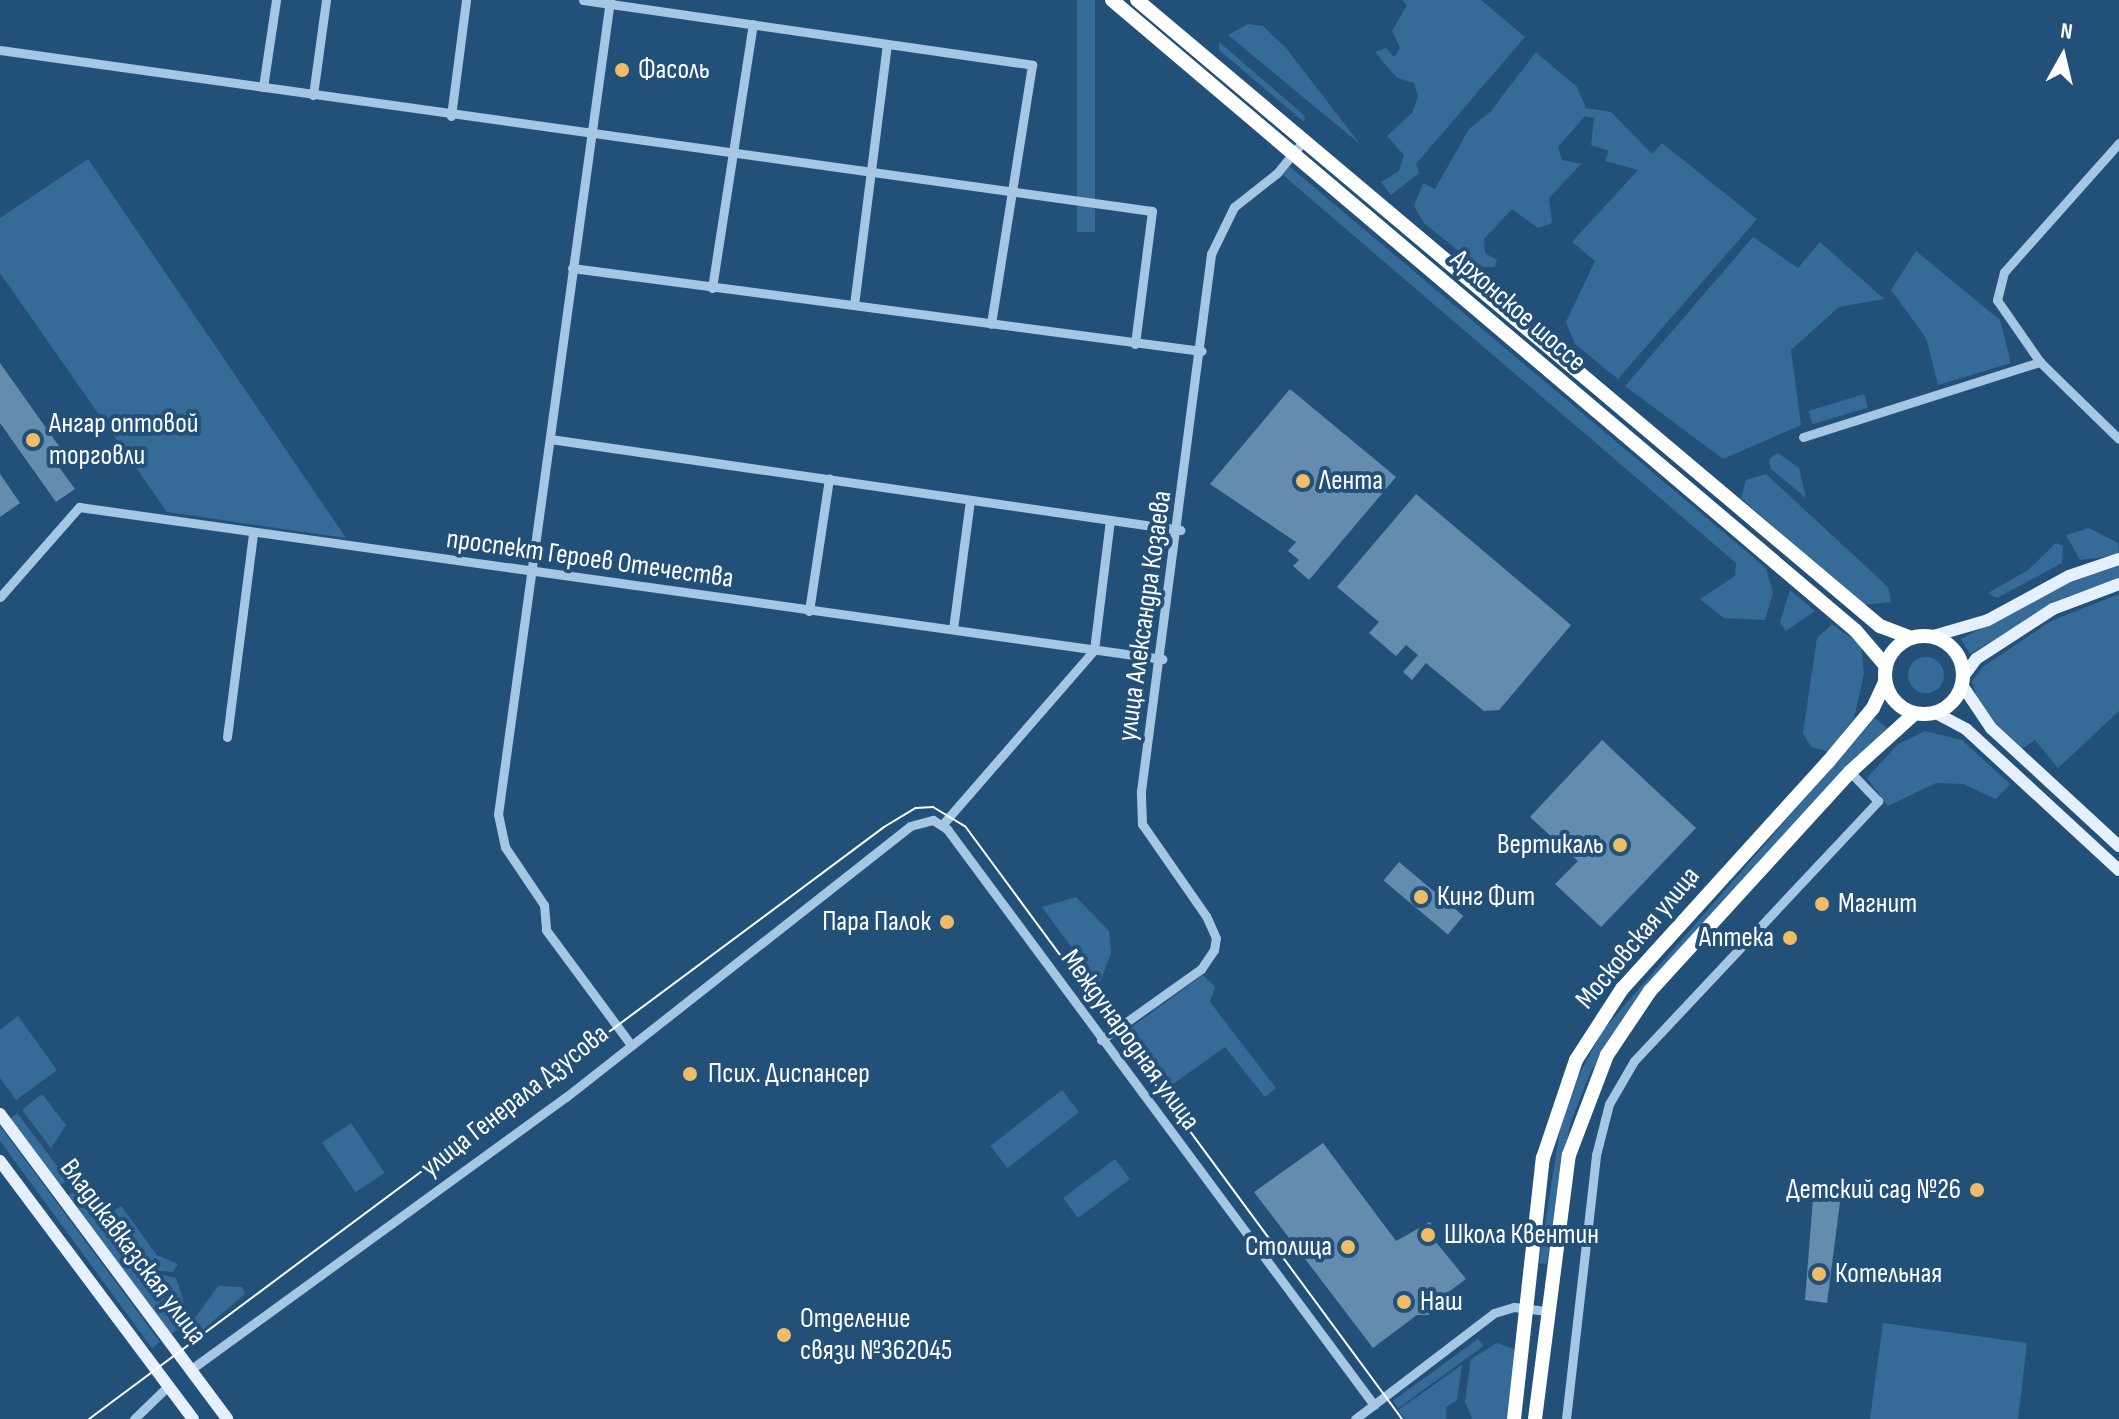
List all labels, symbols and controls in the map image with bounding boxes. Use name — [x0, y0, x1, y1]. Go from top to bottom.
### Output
north arrow — [2023, 16, 2103, 96]
text: N — [2059, 18, 2074, 46]
place label: Фасоль — [638, 53, 710, 87]
marker: Фасоль — [613, 61, 631, 79]
street label: Архонское шоссе — [1443, 243, 1593, 379]
place label: Ангар оптовой торговли — [49, 407, 199, 473]
marker: Ангар оптовой торговли — [24, 431, 42, 449]
place label: Лента — [1319, 464, 1383, 498]
marker: Лента — [1294, 472, 1312, 490]
street label: улица Александра Козаева — [1111, 489, 1179, 743]
street label: проспект Героев Отечества — [444, 522, 736, 596]
place label: Вертикаль — [1497, 828, 1604, 862]
marker: Вертикаль — [1611, 836, 1629, 854]
street label: Московская улица — [1569, 860, 1707, 1016]
place label: Кинг Фит — [1437, 880, 1535, 914]
place label: Магнит — [1838, 887, 1917, 921]
marker: Кинг Фит — [1412, 888, 1430, 906]
marker: Магнит — [1813, 895, 1831, 913]
place label: Пара Палок — [822, 905, 931, 939]
marker: Пара Палок — [938, 913, 956, 931]
place label: Аптека — [1699, 921, 1774, 955]
marker: Аптека — [1781, 929, 1799, 947]
street label: Международная улица — [1053, 943, 1207, 1137]
street label: улица Генерала Дзусова — [415, 1017, 615, 1185]
place label: Псих. Диспансер — [708, 1057, 870, 1091]
marker: Псих. Диспансер — [679, 1063, 701, 1085]
street label: Владикавказская улица — [52, 1153, 214, 1351]
place label: Детский сад №26 — [1786, 1173, 1961, 1207]
marker: Детский сад №26 — [1968, 1181, 1986, 1199]
place label: Школа Квентин — [1444, 1218, 1599, 1252]
marker: Школа Квентин — [1419, 1226, 1437, 1244]
place label: Столица — [1245, 1230, 1332, 1264]
marker: Столица — [1339, 1238, 1357, 1256]
place label: Котельная — [1835, 1257, 1942, 1291]
marker: Котельная — [1810, 1265, 1828, 1283]
place label: Наш — [1420, 1285, 1463, 1319]
marker: Наш — [1395, 1293, 1413, 1311]
place label: Отделение связи №362045 — [800, 1302, 952, 1368]
marker: Отделение связи №362045 — [775, 1326, 793, 1344]

